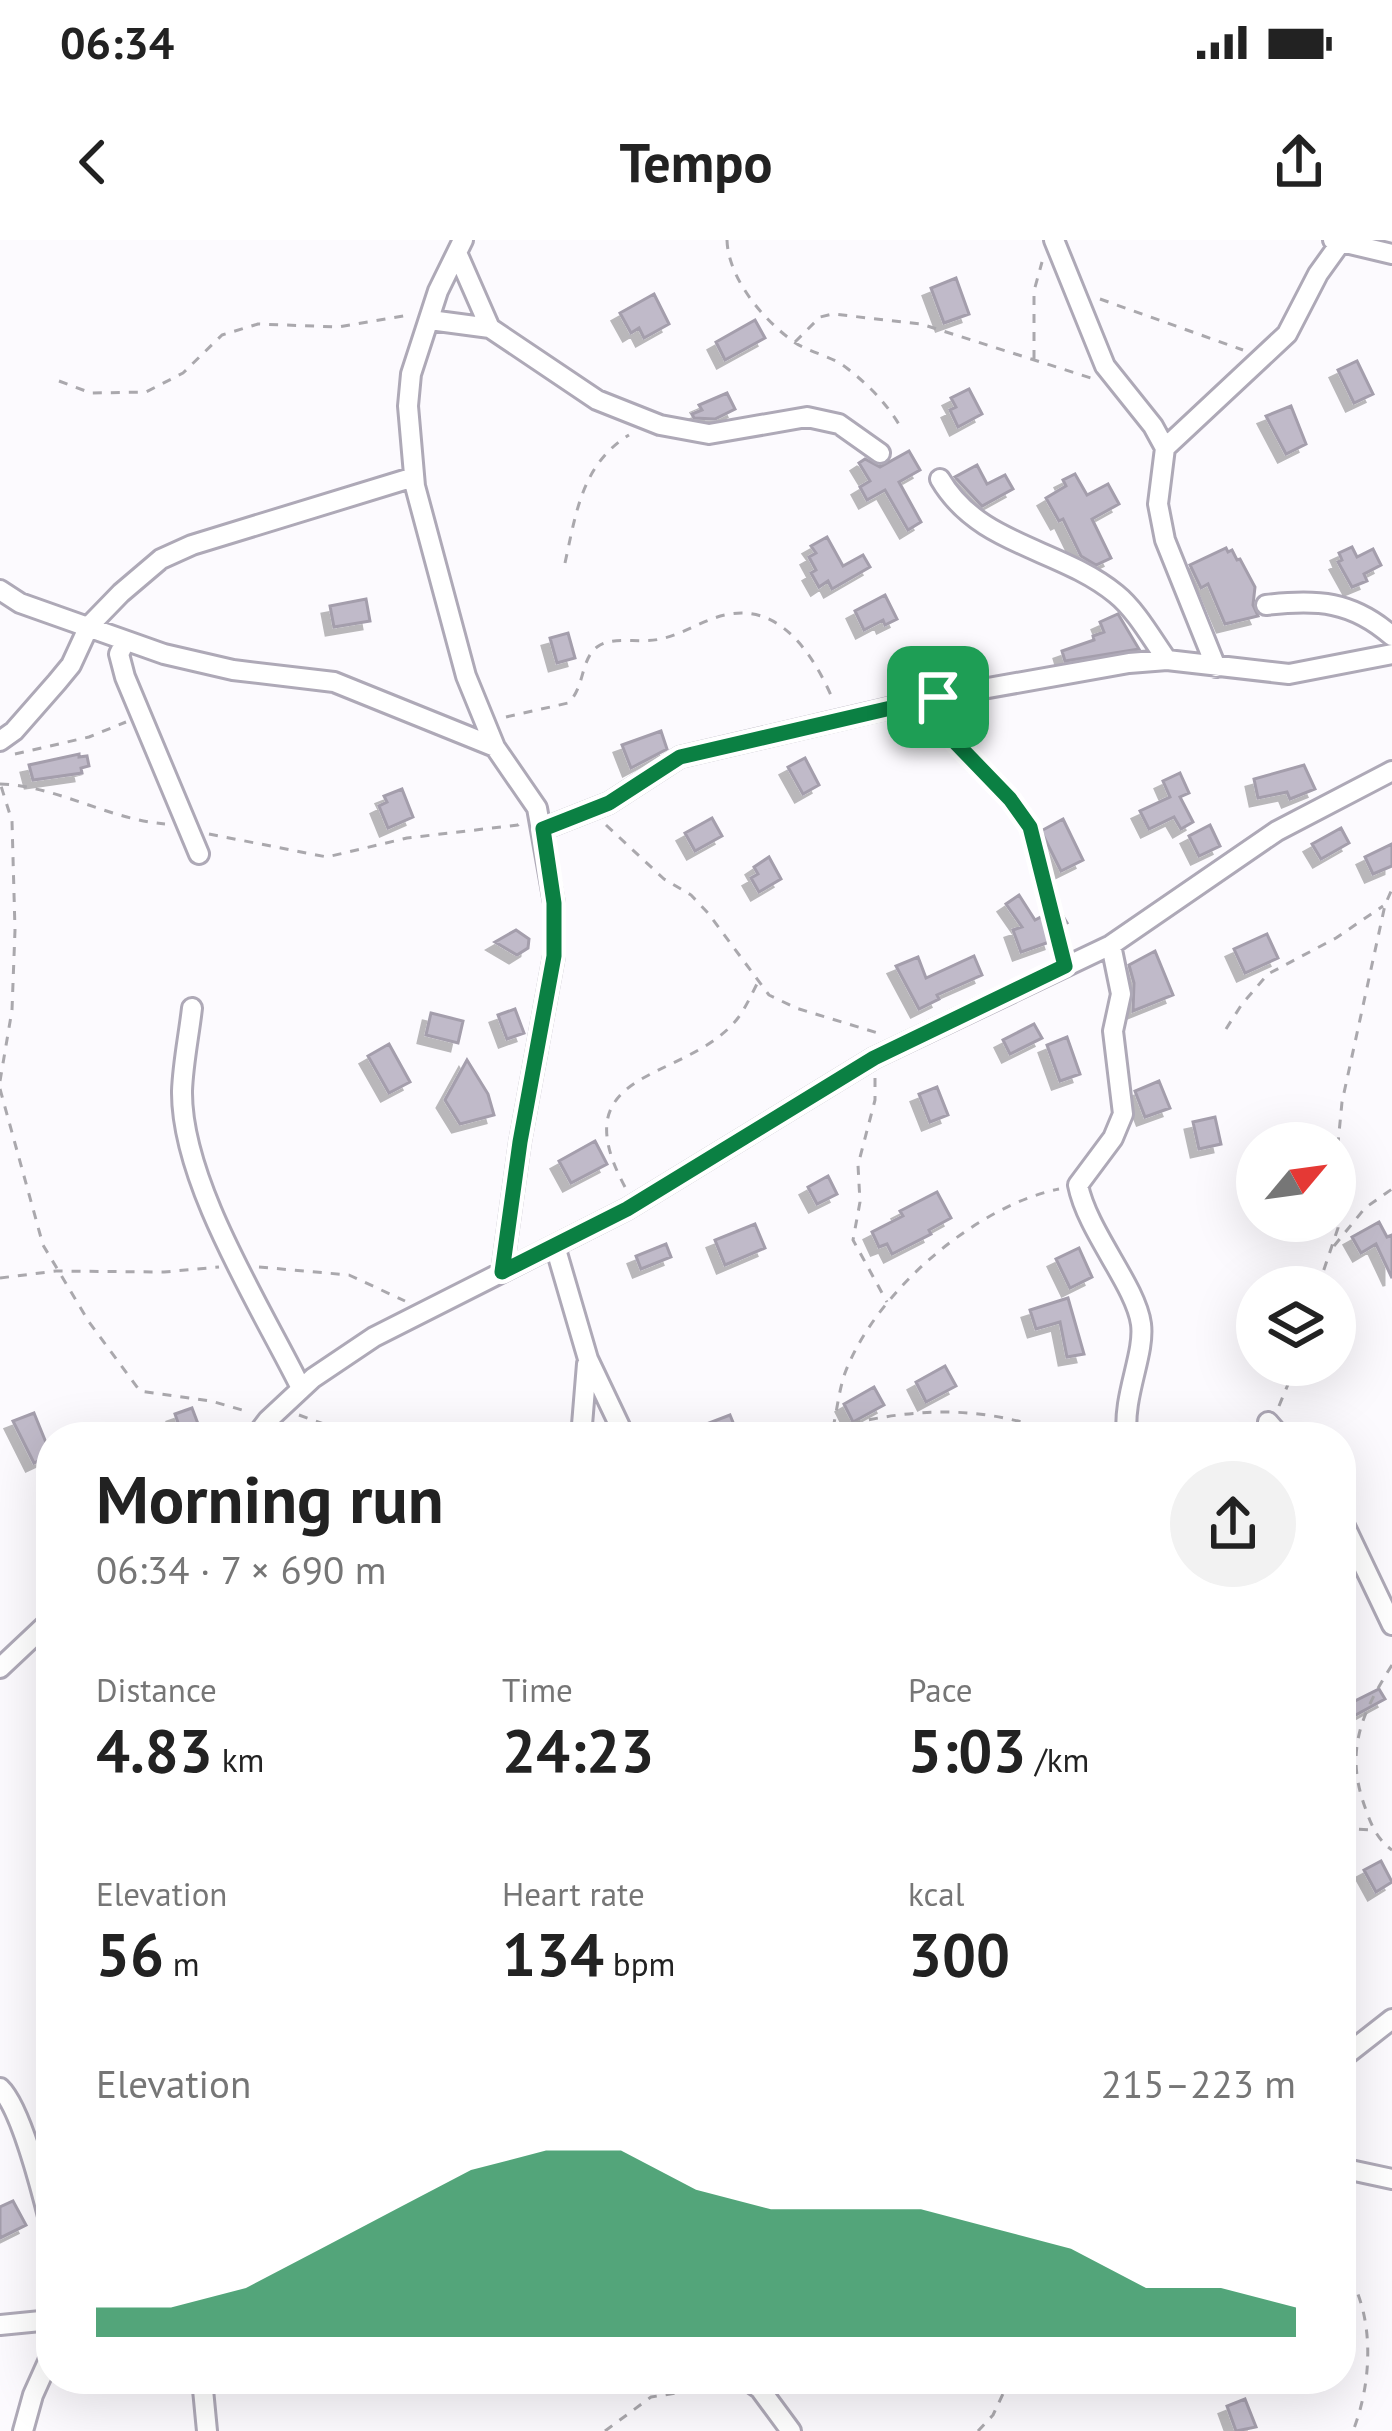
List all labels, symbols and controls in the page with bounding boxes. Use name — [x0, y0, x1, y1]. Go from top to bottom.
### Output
text: 06:34 — [60, 13, 174, 71]
text: Tempo — [620, 127, 772, 197]
icon: back — [60, 129, 126, 195]
icon: share — [1266, 129, 1332, 195]
pin — [887, 646, 989, 748]
icon: arrive — [905, 664, 971, 730]
north arrow — [1236, 1122, 1356, 1242]
map controls — [1236, 1122, 1356, 1386]
button: layers — [1236, 1266, 1356, 1386]
text: Morning run — [96, 1456, 444, 1541]
button: share — [1170, 1461, 1296, 1587]
text: 06:34 · 7 × 690 m — [96, 1544, 386, 1595]
text: Distance — [96, 1668, 217, 1711]
text: Time — [502, 1668, 573, 1711]
text: Pace — [908, 1668, 973, 1711]
text: 4.83 — [96, 1711, 213, 1789]
text: 24:23 — [502, 1711, 654, 1789]
text: 5:03 — [908, 1711, 1026, 1789]
text: km — [213, 1738, 264, 1781]
text: /km — [1026, 1738, 1089, 1781]
text: Elevation — [96, 1872, 227, 1915]
text: Heart rate — [502, 1872, 645, 1915]
text: kcal — [908, 1872, 964, 1915]
text: 56 — [96, 1915, 164, 1993]
text: 134 — [502, 1915, 604, 1993]
text: 300 — [908, 1915, 1010, 1993]
text: m — [164, 1942, 200, 1985]
text: bpm — [604, 1942, 675, 1985]
text: Elevation — [96, 2058, 251, 2109]
text: 215–223 m — [1101, 2058, 1296, 2109]

